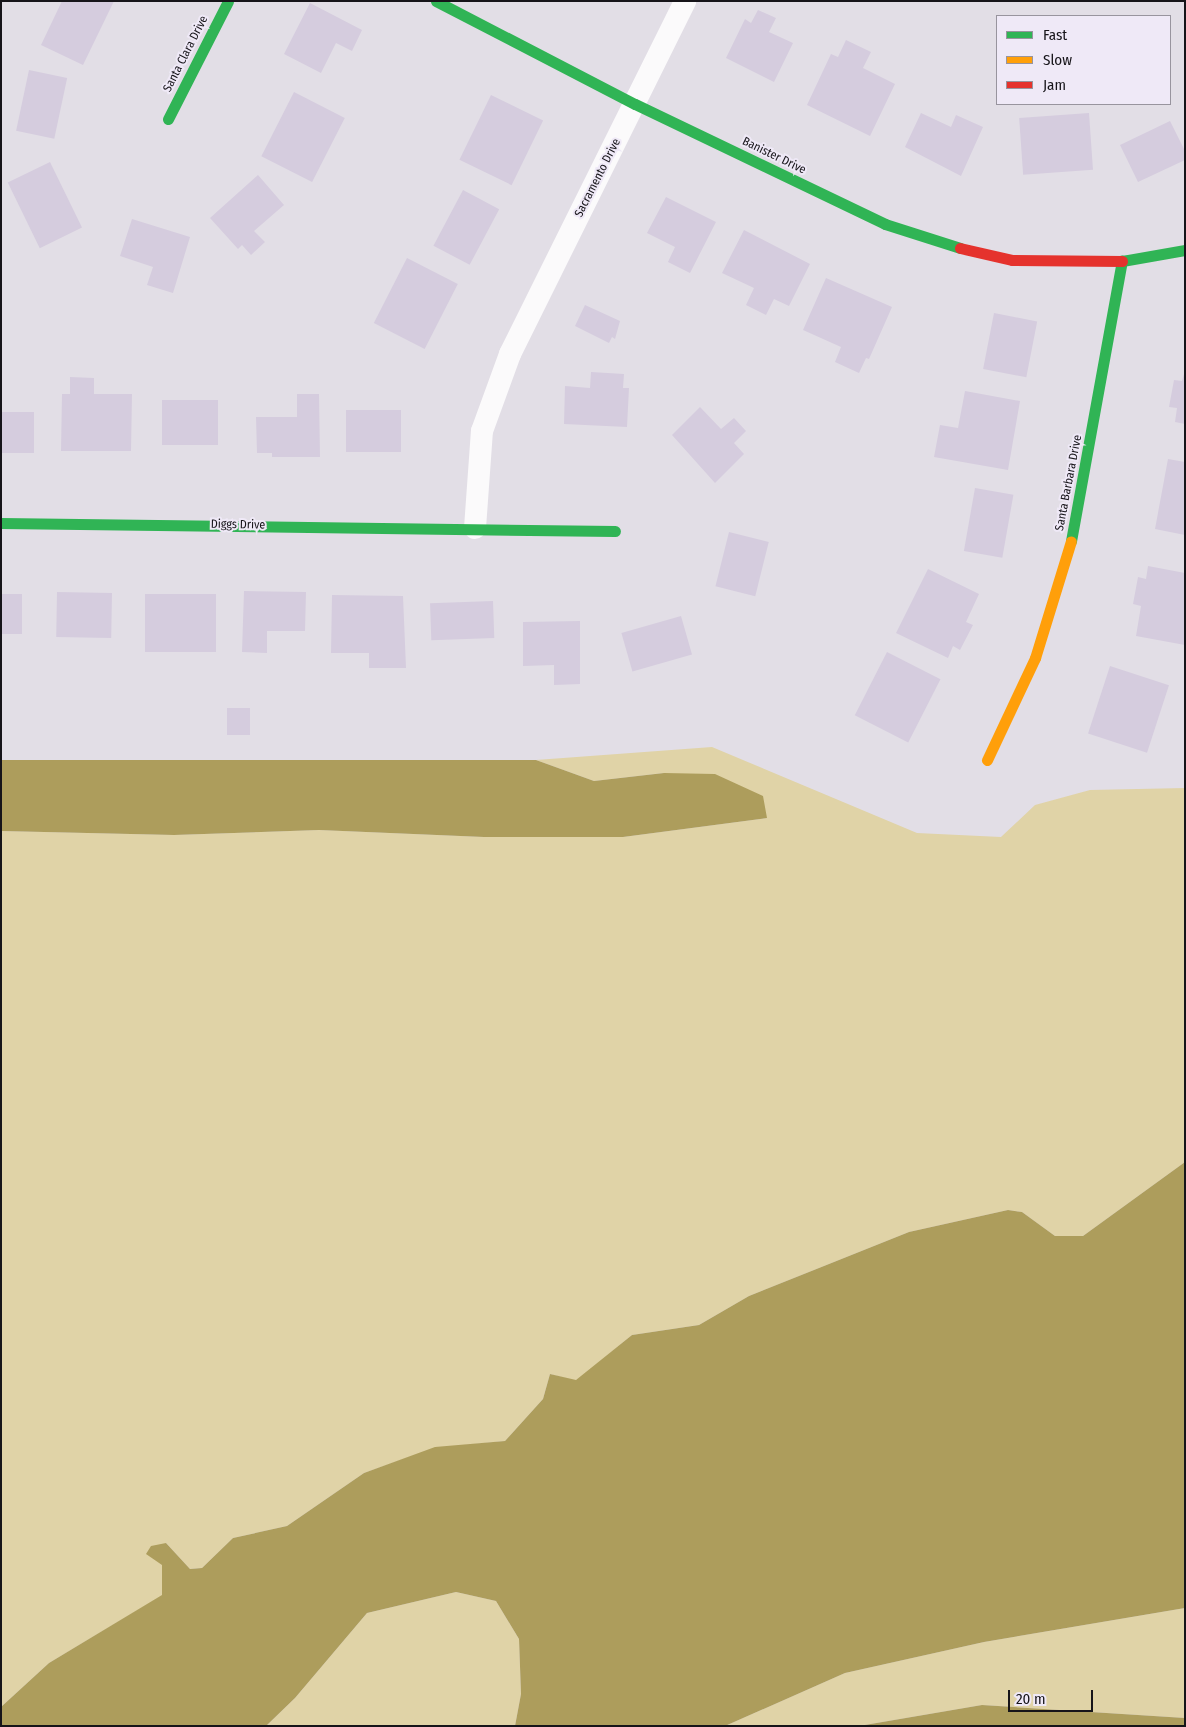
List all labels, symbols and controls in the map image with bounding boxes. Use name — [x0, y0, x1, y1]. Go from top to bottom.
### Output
street label: Santa Clara Drive — [161, 13, 211, 95]
legend — [996, 15, 1171, 105]
text: Fast — [1043, 26, 1067, 44]
text: Slow — [1043, 51, 1072, 69]
text: Jam — [1043, 76, 1066, 94]
street label: Banister Drive — [740, 134, 808, 178]
street label: Sacramento Drive — [572, 136, 624, 220]
street label: Santa Barbara Drive — [1053, 434, 1085, 532]
street label: Diggs Drive — [211, 517, 265, 533]
scale bar — [1011, 1680, 1096, 1712]
text: 20 m — [1016, 1690, 1046, 1708]

